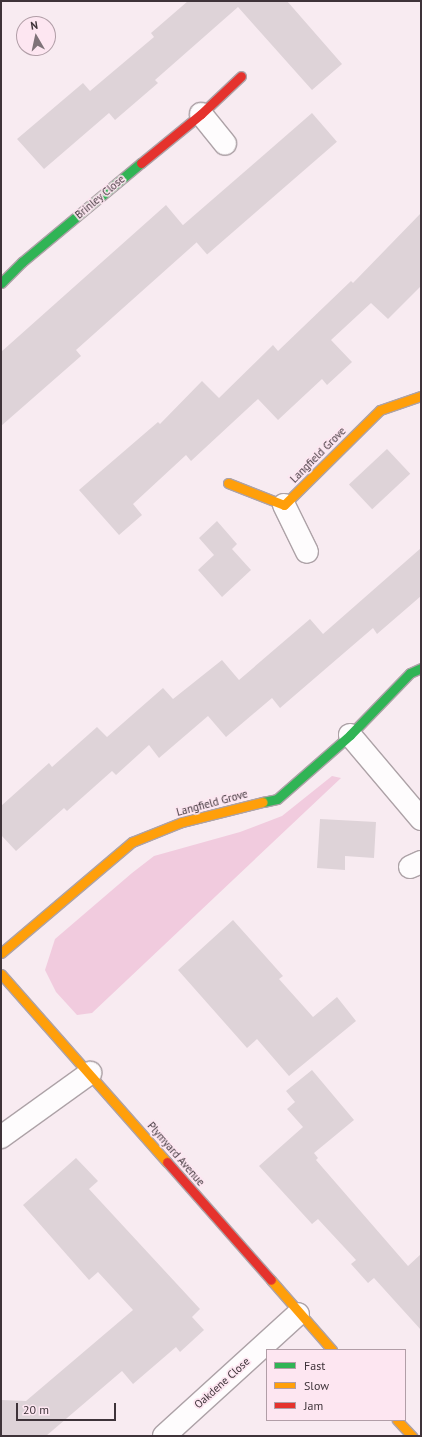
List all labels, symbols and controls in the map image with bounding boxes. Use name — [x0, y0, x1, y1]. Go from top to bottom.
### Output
north arrow — [16, 16, 56, 56]
text: N — [30, 18, 39, 33]
street label: Brinley Close — [72, 172, 128, 222]
street label: Langfield Grove — [287, 424, 349, 486]
street label: Langfield Grove — [175, 787, 249, 819]
street label: Plymyard Avenue — [144, 1119, 208, 1189]
legend — [266, 1349, 406, 1421]
street label: Oakdene Close — [192, 1355, 252, 1411]
text: Fast — [304, 1358, 325, 1373]
text: Slow — [304, 1378, 329, 1393]
scale bar — [18, 1395, 118, 1421]
text: Jam — [304, 1398, 323, 1413]
text: 20 m — [23, 1402, 49, 1417]

